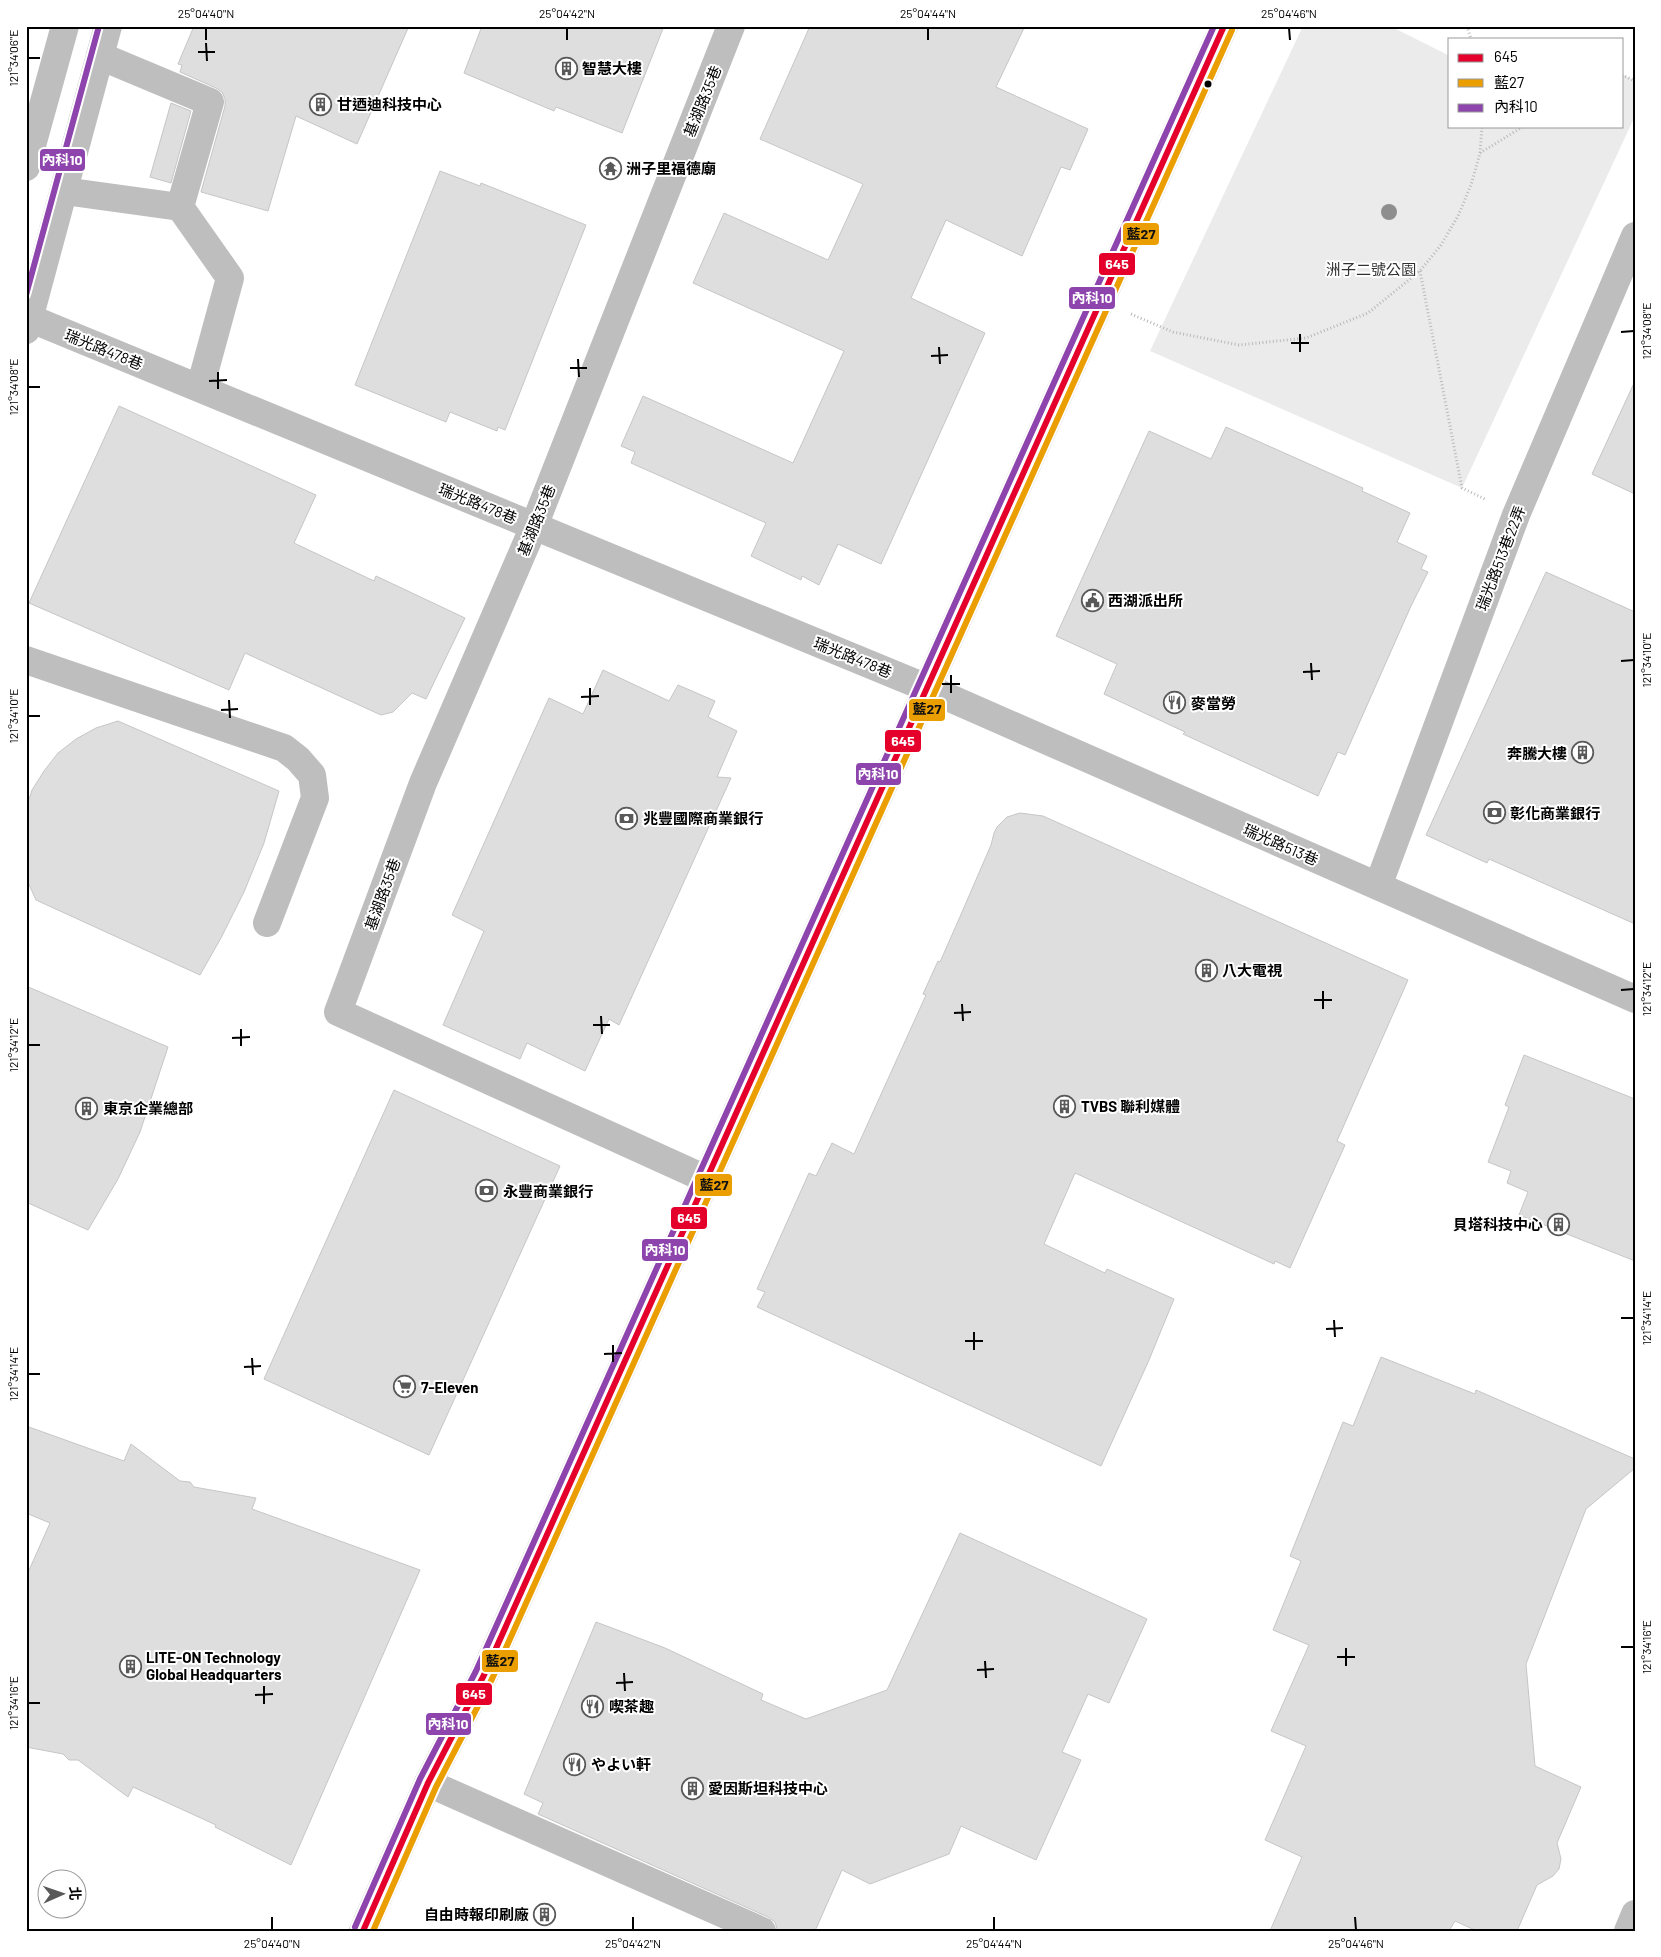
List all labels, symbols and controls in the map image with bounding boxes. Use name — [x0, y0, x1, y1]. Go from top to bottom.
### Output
text: 25°04'40"N — [178, 6, 234, 20]
text: 25°04'42"N — [539, 6, 595, 20]
text: 25°04'44"N — [900, 6, 956, 20]
text: 25°04'46"N — [1261, 6, 1317, 20]
text: 121°34'06"E — [6, 30, 20, 86]
legend — [1448, 38, 1624, 128]
text: 645 — [1494, 47, 1518, 65]
building icon: 智慧大樓 — [554, 56, 578, 80]
place label: 智慧大樓 — [582, 59, 642, 77]
street label: 基湖路35巷 — [680, 63, 724, 139]
text: 藍27 — [1494, 73, 1524, 91]
unlabelled marker — [1203, 79, 1213, 89]
building icon: 甘迺迪科技中心 — [309, 92, 333, 116]
place label: 甘迺迪科技中心 — [337, 95, 442, 113]
text: 內科10 — [1494, 97, 1538, 115]
line badge: 內科10 — [39, 148, 86, 172]
text: 內科10 — [42, 151, 82, 168]
temple icon: 洲子里福德廟 — [598, 156, 622, 180]
place label: 洲子里福德廟 — [626, 159, 716, 177]
line badge: 藍27 — [1122, 222, 1160, 246]
text: 藍27 — [1127, 225, 1155, 242]
line badge: 645 — [1098, 252, 1136, 276]
text: 645 — [1105, 255, 1129, 272]
park label: 洲子二號公園 — [1326, 260, 1416, 278]
line badge: 內科10 — [1068, 286, 1116, 310]
text: 內科10 — [1072, 289, 1112, 306]
text: 121°34'08"E — [1639, 303, 1653, 359]
street label: 瑞光路478巷 — [62, 325, 146, 373]
text: 121°34'08"E — [6, 359, 20, 415]
street label: 瑞光路478巷 — [436, 479, 520, 527]
street label: 基湖路35巷 — [514, 482, 558, 558]
street label: 瑞光路513巷22弄 — [1472, 503, 1528, 613]
public building icon: 西湖派出所 — [1080, 588, 1104, 612]
place label: 西湖派出所 — [1108, 591, 1183, 609]
street label: 瑞光路478巷 — [811, 633, 895, 681]
text: 121°34'10"E — [1639, 633, 1653, 687]
text: 121°34'10"E — [6, 689, 20, 743]
restaurant icon: 麥當勞 — [1163, 691, 1187, 715]
place label: 麥當勞 — [1191, 694, 1236, 712]
line badge: 藍27 — [908, 698, 946, 722]
text: 藍27 — [913, 700, 941, 717]
line badge: 645 — [884, 729, 922, 753]
text: 645 — [891, 732, 915, 749]
building icon: 奔騰大樓 — [1571, 741, 1595, 765]
place label: 奔騰大樓 — [1507, 744, 1567, 762]
line badge: 內科10 — [855, 762, 902, 786]
text: 內科10 — [858, 765, 898, 782]
bank icon: 彰化商業銀行 — [1482, 801, 1506, 825]
place label: 彰化商業銀行 — [1510, 804, 1600, 822]
bank icon: 兆豐國際商業銀行 — [615, 806, 639, 830]
place label: 兆豐國際商業銀行 — [643, 809, 763, 827]
street label: 瑞光路513巷 — [1241, 819, 1321, 869]
street label: 基湖路35巷 — [361, 855, 403, 933]
building icon: 八大電視 — [1194, 958, 1218, 982]
place label: 八大電視 — [1222, 961, 1283, 979]
text: 121°34'12"E — [1639, 962, 1653, 1016]
text: 121°34'12"E — [6, 1018, 20, 1072]
building icon: TVBS 聯利媒體 — [1053, 1094, 1077, 1118]
building icon: 東京企業總部 — [75, 1096, 99, 1120]
place label: TVBS 聯利媒體 — [1081, 1097, 1180, 1115]
place label: 東京企業總部 — [103, 1099, 193, 1117]
line badge: 藍27 — [694, 1173, 733, 1197]
text: 藍27 — [700, 1176, 728, 1193]
bank icon: 永豐商業銀行 — [475, 1179, 499, 1203]
place label: 永豐商業銀行 — [503, 1182, 593, 1200]
line badge: 645 — [670, 1206, 708, 1230]
text: 645 — [677, 1209, 701, 1226]
building icon: 貝塔科技中心 — [1547, 1212, 1571, 1236]
place label: 貝塔科技中心 — [1453, 1215, 1543, 1233]
line badge: 內科10 — [641, 1238, 689, 1262]
text: 內科10 — [645, 1241, 685, 1258]
text: 121°34'14"E — [1639, 1291, 1653, 1345]
text: 121°34'14"E — [6, 1347, 20, 1401]
supermarket icon: 7-Eleven — [393, 1375, 417, 1399]
place label: 7-Eleven — [421, 1378, 478, 1396]
text: 121°34'16"E — [1639, 1620, 1653, 1674]
place label: LITE-ON Technology Global Headquarters — [146, 1648, 282, 1683]
line badge: 藍27 — [481, 1649, 519, 1673]
text: 藍27 — [486, 1652, 514, 1669]
building icon: LITE-ON Technology Global Headquarters — [118, 1654, 142, 1678]
text: 121°34'16"E — [6, 1676, 20, 1730]
line badge: 645 — [455, 1682, 493, 1706]
text: 645 — [462, 1685, 486, 1702]
restaurant icon: 喫茶趣 — [581, 1694, 605, 1718]
place label: 喫茶趣 — [609, 1697, 654, 1715]
line badge: 內科10 — [425, 1712, 472, 1736]
text: 內科10 — [428, 1715, 468, 1732]
restaurant icon: やよい軒 — [563, 1752, 587, 1776]
place label: やよい軒 — [591, 1755, 651, 1773]
building icon: 愛因斯坦科技中心 — [680, 1776, 704, 1800]
place label: 愛因斯坦科技中心 — [708, 1779, 828, 1797]
north arrow — [38, 1870, 88, 1920]
text: 北 — [67, 1886, 84, 1901]
building icon: 自由時報印刷廠 — [533, 1902, 557, 1926]
place label: 自由時報印刷廠 — [424, 1905, 529, 1923]
text: 25°04'40"N — [244, 1936, 300, 1950]
text: 25°04'42"N — [605, 1936, 661, 1950]
text: 25°04'44"N — [966, 1936, 1022, 1950]
text: 25°04'46"N — [1328, 1936, 1384, 1950]

